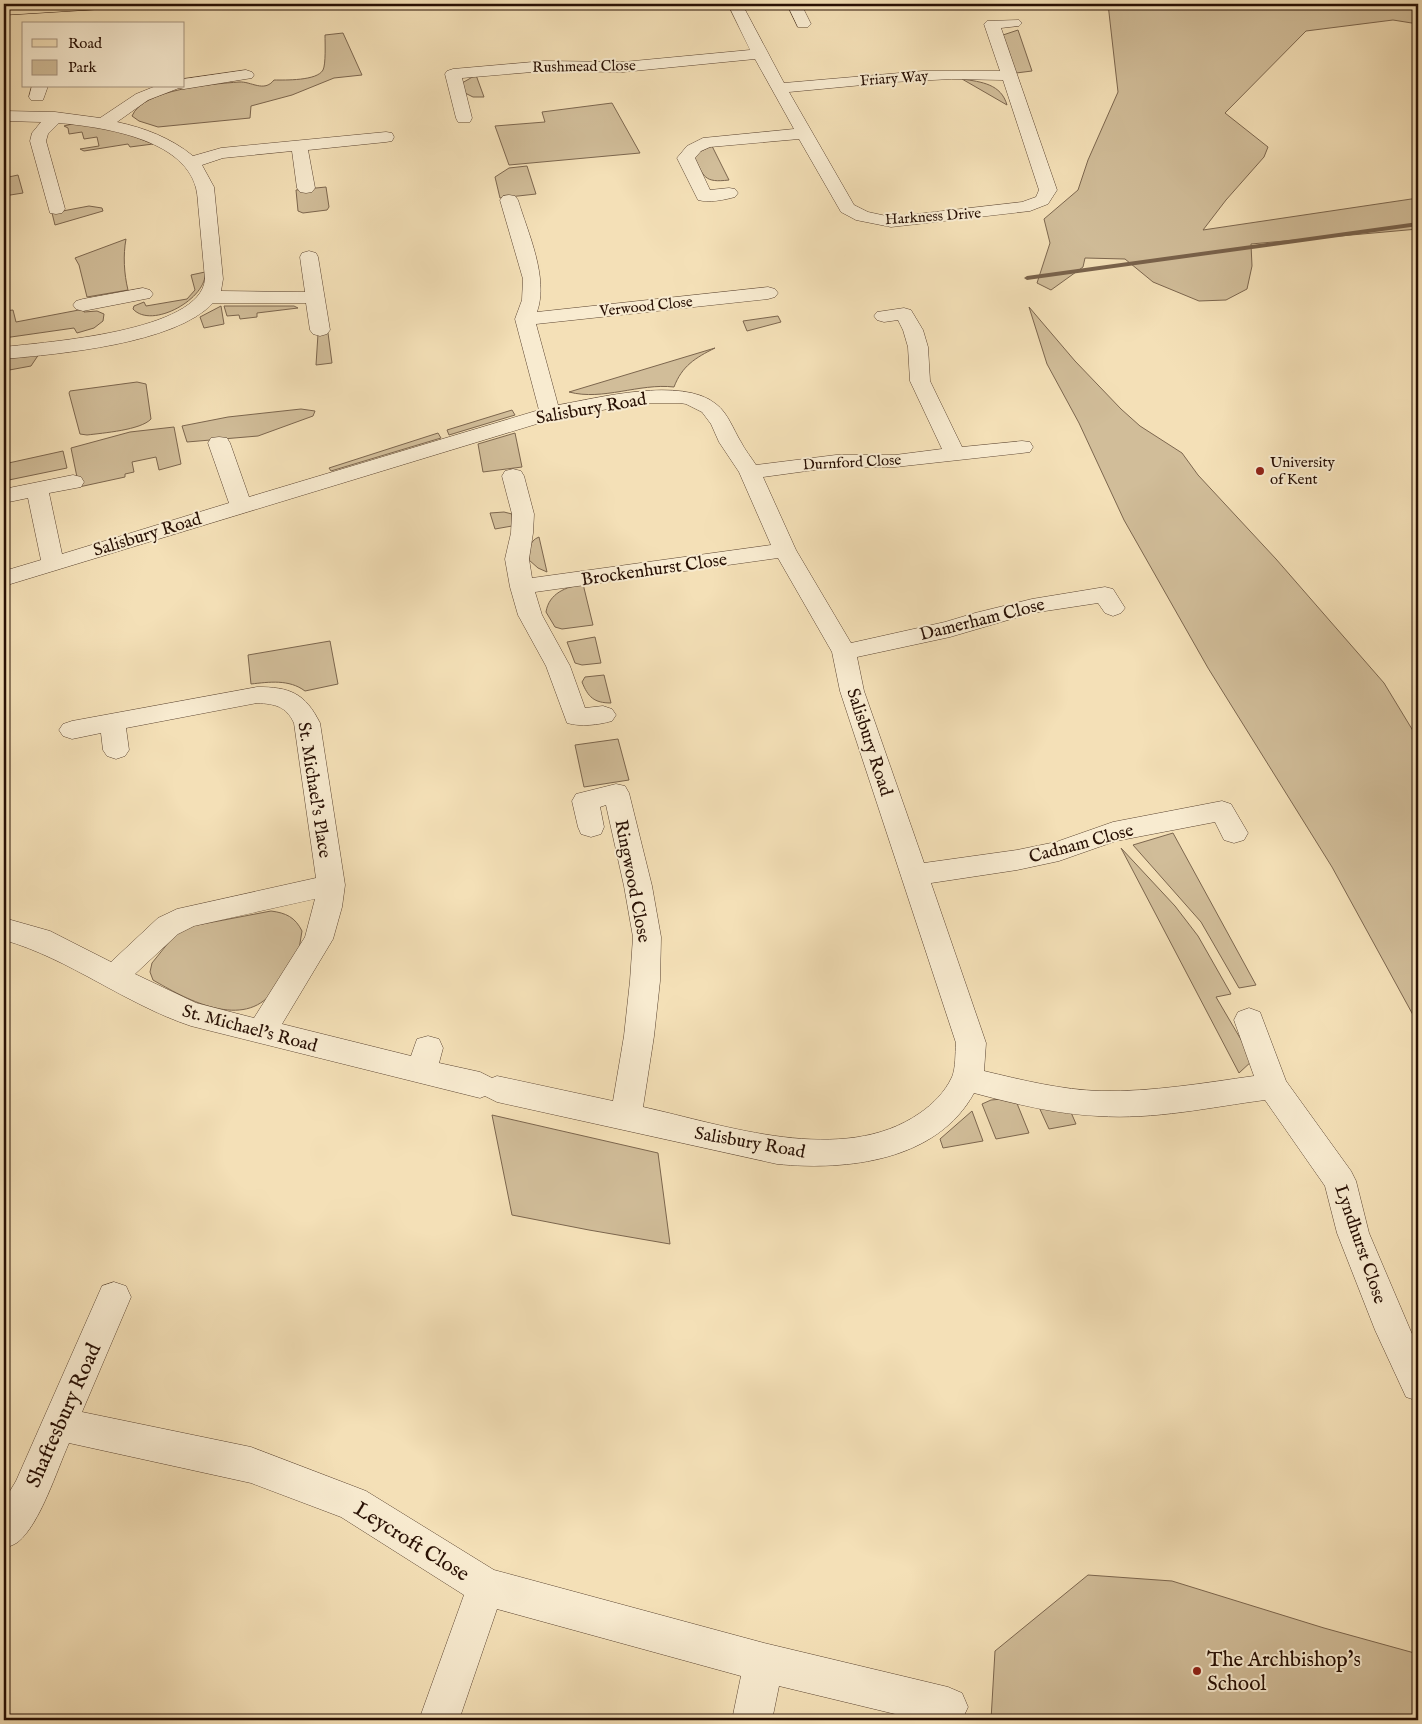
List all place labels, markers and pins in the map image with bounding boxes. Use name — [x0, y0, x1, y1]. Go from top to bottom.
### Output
place label: University of Kent — [1270, 453, 1336, 489]
marker: University of Kent — [1254, 465, 1266, 477]
place label: The Archbishop's School — [1207, 1647, 1361, 1698]
marker: The Archbishop's School — [1191, 1665, 1203, 1677]

